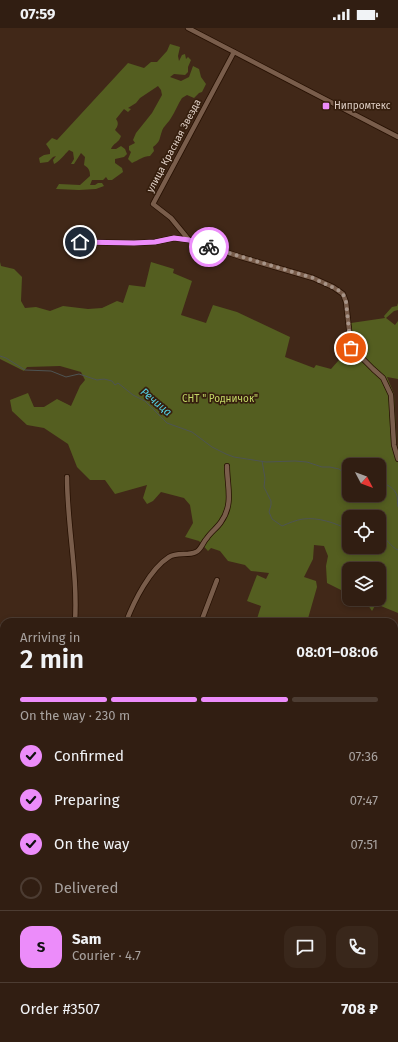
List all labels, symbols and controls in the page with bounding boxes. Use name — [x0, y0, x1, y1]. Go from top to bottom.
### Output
text: 07:59 — [20, 5, 55, 23]
street label: улица Красная Звезда — [144, 97, 204, 195]
place label: Нипромтекс — [334, 100, 391, 112]
marker: Нипромтекс — [321, 101, 331, 111]
pin — [63, 225, 97, 259]
courier — [189, 227, 229, 267]
icon: home — [69, 231, 91, 253]
icon: bike — [198, 236, 220, 258]
pin — [334, 331, 368, 365]
icon: bag — [340, 337, 362, 359]
water label: Речица — [138, 385, 174, 419]
park label: СНТ " Родничок" — [182, 393, 258, 405]
north arrow — [342, 458, 386, 502]
map controls — [342, 458, 386, 606]
button: locate — [342, 510, 386, 554]
button: layers — [342, 562, 386, 606]
text: Arriving in — [20, 630, 80, 645]
text: 08:01–08:06 — [296, 643, 378, 661]
text: 2 min — [20, 644, 84, 675]
text: On the way · 230 m — [20, 708, 130, 723]
icon: check — [20, 745, 42, 767]
text: Confirmed — [54, 747, 124, 765]
text: 07:36 — [349, 749, 378, 764]
icon: check — [20, 789, 42, 811]
text: Preparing — [54, 791, 119, 809]
text: 07:47 — [350, 793, 378, 808]
icon: check — [20, 833, 42, 855]
text: On the way — [54, 835, 129, 853]
text: 07:51 — [351, 837, 378, 852]
text: Delivered — [54, 879, 118, 897]
button: chat — [284, 926, 326, 968]
button: phone — [336, 926, 378, 968]
text: Sam — [72, 930, 101, 948]
text: S — [37, 938, 45, 956]
text: Courier · 4.7 — [72, 948, 141, 963]
text: Order #3507 — [20, 1000, 100, 1018]
text: 708 ₽ — [341, 1000, 378, 1018]

